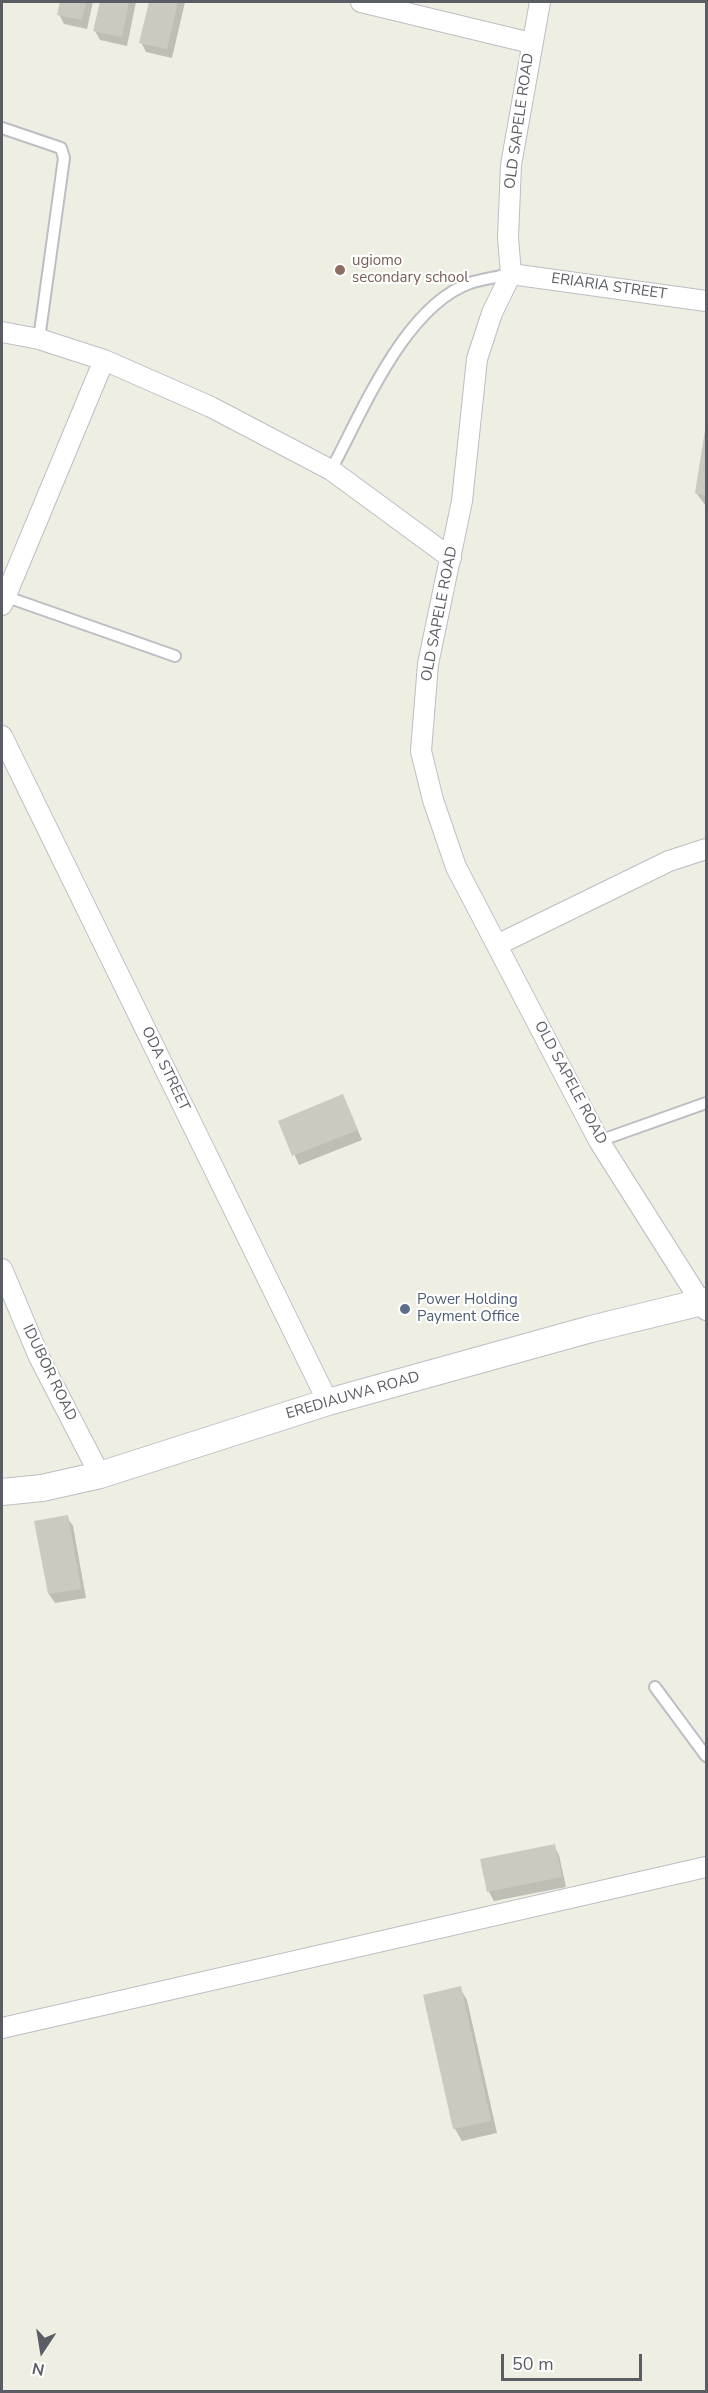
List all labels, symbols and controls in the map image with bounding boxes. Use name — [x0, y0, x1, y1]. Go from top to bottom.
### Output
street label: OLD SAPELE ROAD — [502, 52, 538, 190]
place label: ugiomo secondary school — [352, 252, 469, 287]
marker: ugiomo secondary school — [333, 263, 347, 277]
street label: ERIARIA STREET — [550, 270, 668, 304]
street label: OLD SAPELE ROAD — [418, 545, 462, 683]
street label: OLD SAPELE ROAD — [530, 1018, 610, 1148]
street label: ODA STREET — [137, 1024, 193, 1114]
place label: Power Holding Payment Office — [417, 1291, 520, 1326]
marker: Power Holding Payment Office — [398, 1302, 412, 1316]
street label: IDUBOR ROAD — [18, 1322, 80, 1424]
street label: EREDIAUWA ROAD — [284, 1368, 422, 1424]
north arrow — [12, 2321, 72, 2381]
scale bar — [504, 2342, 645, 2380]
text: 50 m — [512, 2352, 554, 2376]
text: N — [30, 2357, 46, 2381]

